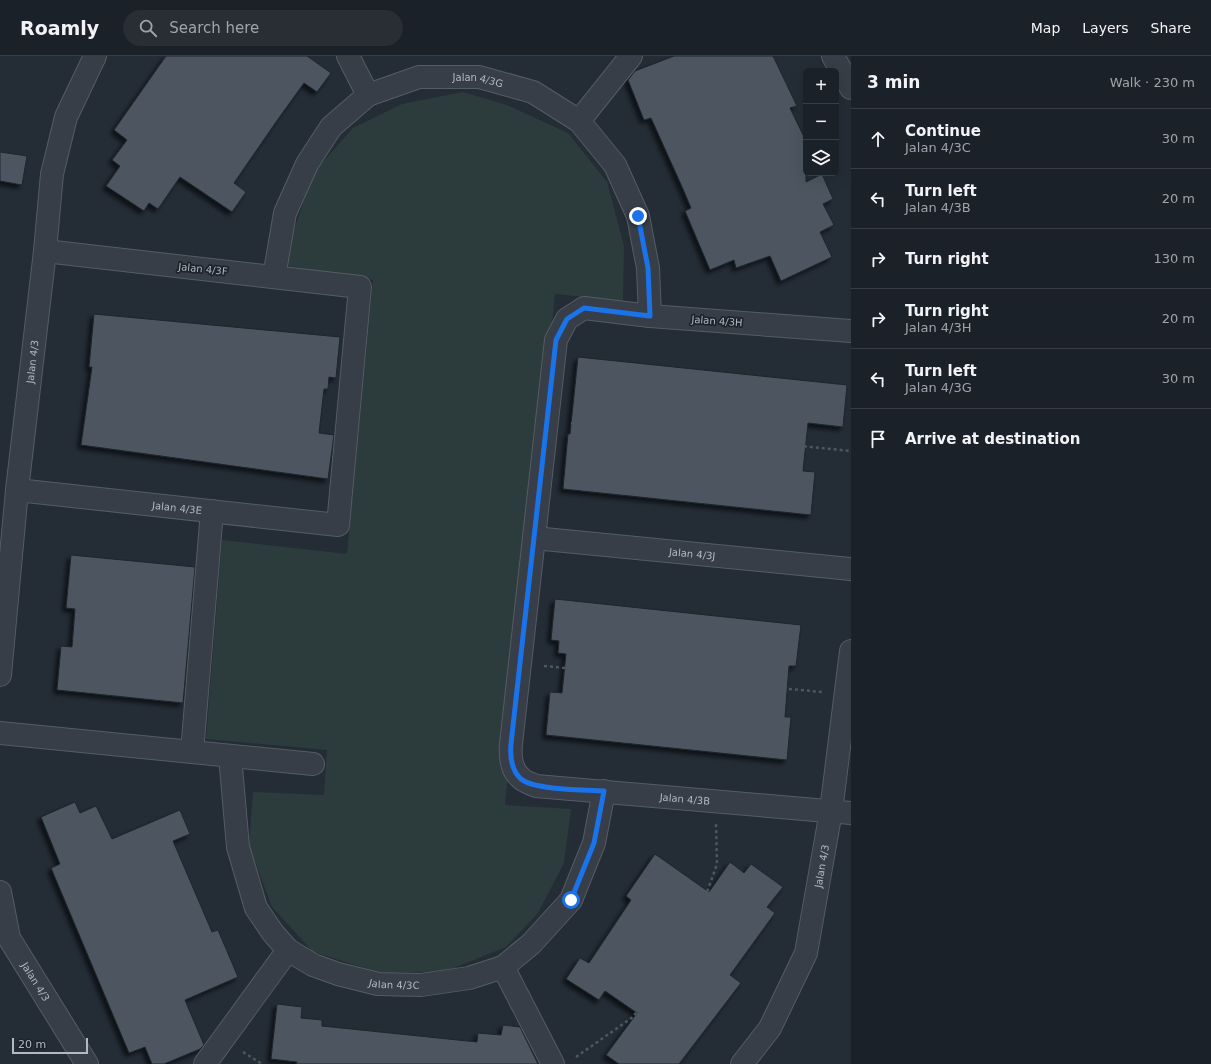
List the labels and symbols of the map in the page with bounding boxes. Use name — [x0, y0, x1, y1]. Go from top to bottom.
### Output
street label: Jalan 4/3G — [452, 72, 505, 89]
route end — [629, 207, 647, 225]
street label: Jalan 4/3F — [177, 261, 228, 277]
street label: Jalan 4/3H — [690, 314, 743, 328]
street label: Jalan 4/3 — [24, 339, 40, 385]
street label: Jalan 4/3E — [151, 499, 203, 516]
street label: Jalan 4/3J — [668, 546, 716, 561]
street label: Jalan 4/3B — [658, 791, 711, 806]
street label: Jalan 4/3 — [812, 844, 830, 890]
route start — [562, 891, 580, 909]
street label: Jalan 4/3 — [19, 959, 52, 1003]
street label: Jalan 4/3C — [367, 976, 420, 990]
scale bar — [12, 1036, 88, 1055]

